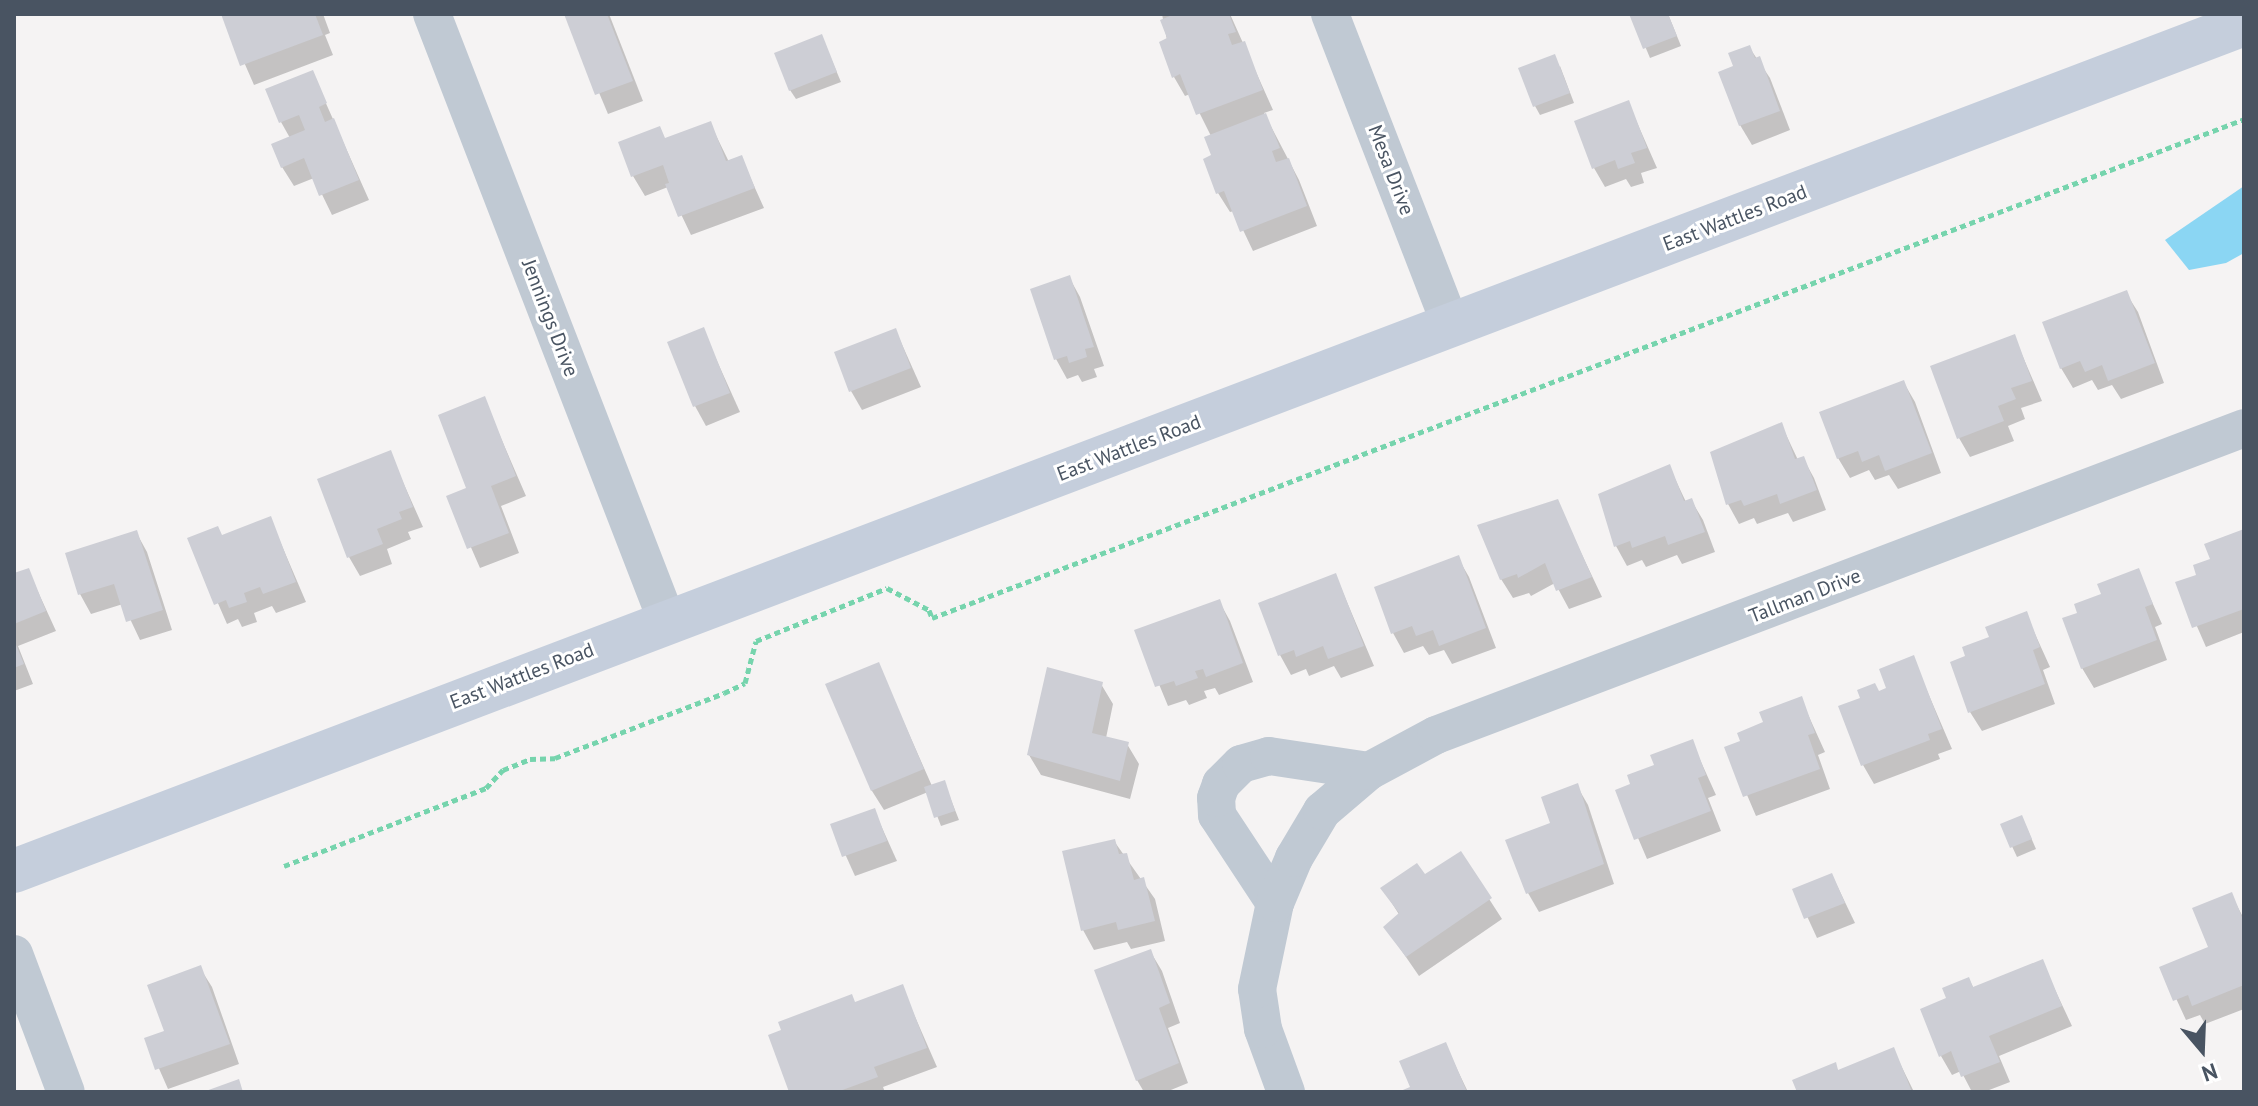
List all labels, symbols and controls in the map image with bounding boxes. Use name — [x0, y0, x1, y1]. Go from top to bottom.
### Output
street label: Mesa Drive — [1363, 122, 1419, 218]
street label: East Wattles Road — [1660, 179, 1810, 257]
street label: Jennings Drive — [517, 256, 583, 380]
street label: East Wattles Road — [1054, 409, 1204, 487]
street label: Tallman Drive — [1746, 564, 1864, 628]
street label: East Wattles Road — [447, 637, 597, 715]
north arrow — [2162, 1010, 2242, 1090]
text: N — [2198, 1057, 2221, 1088]

